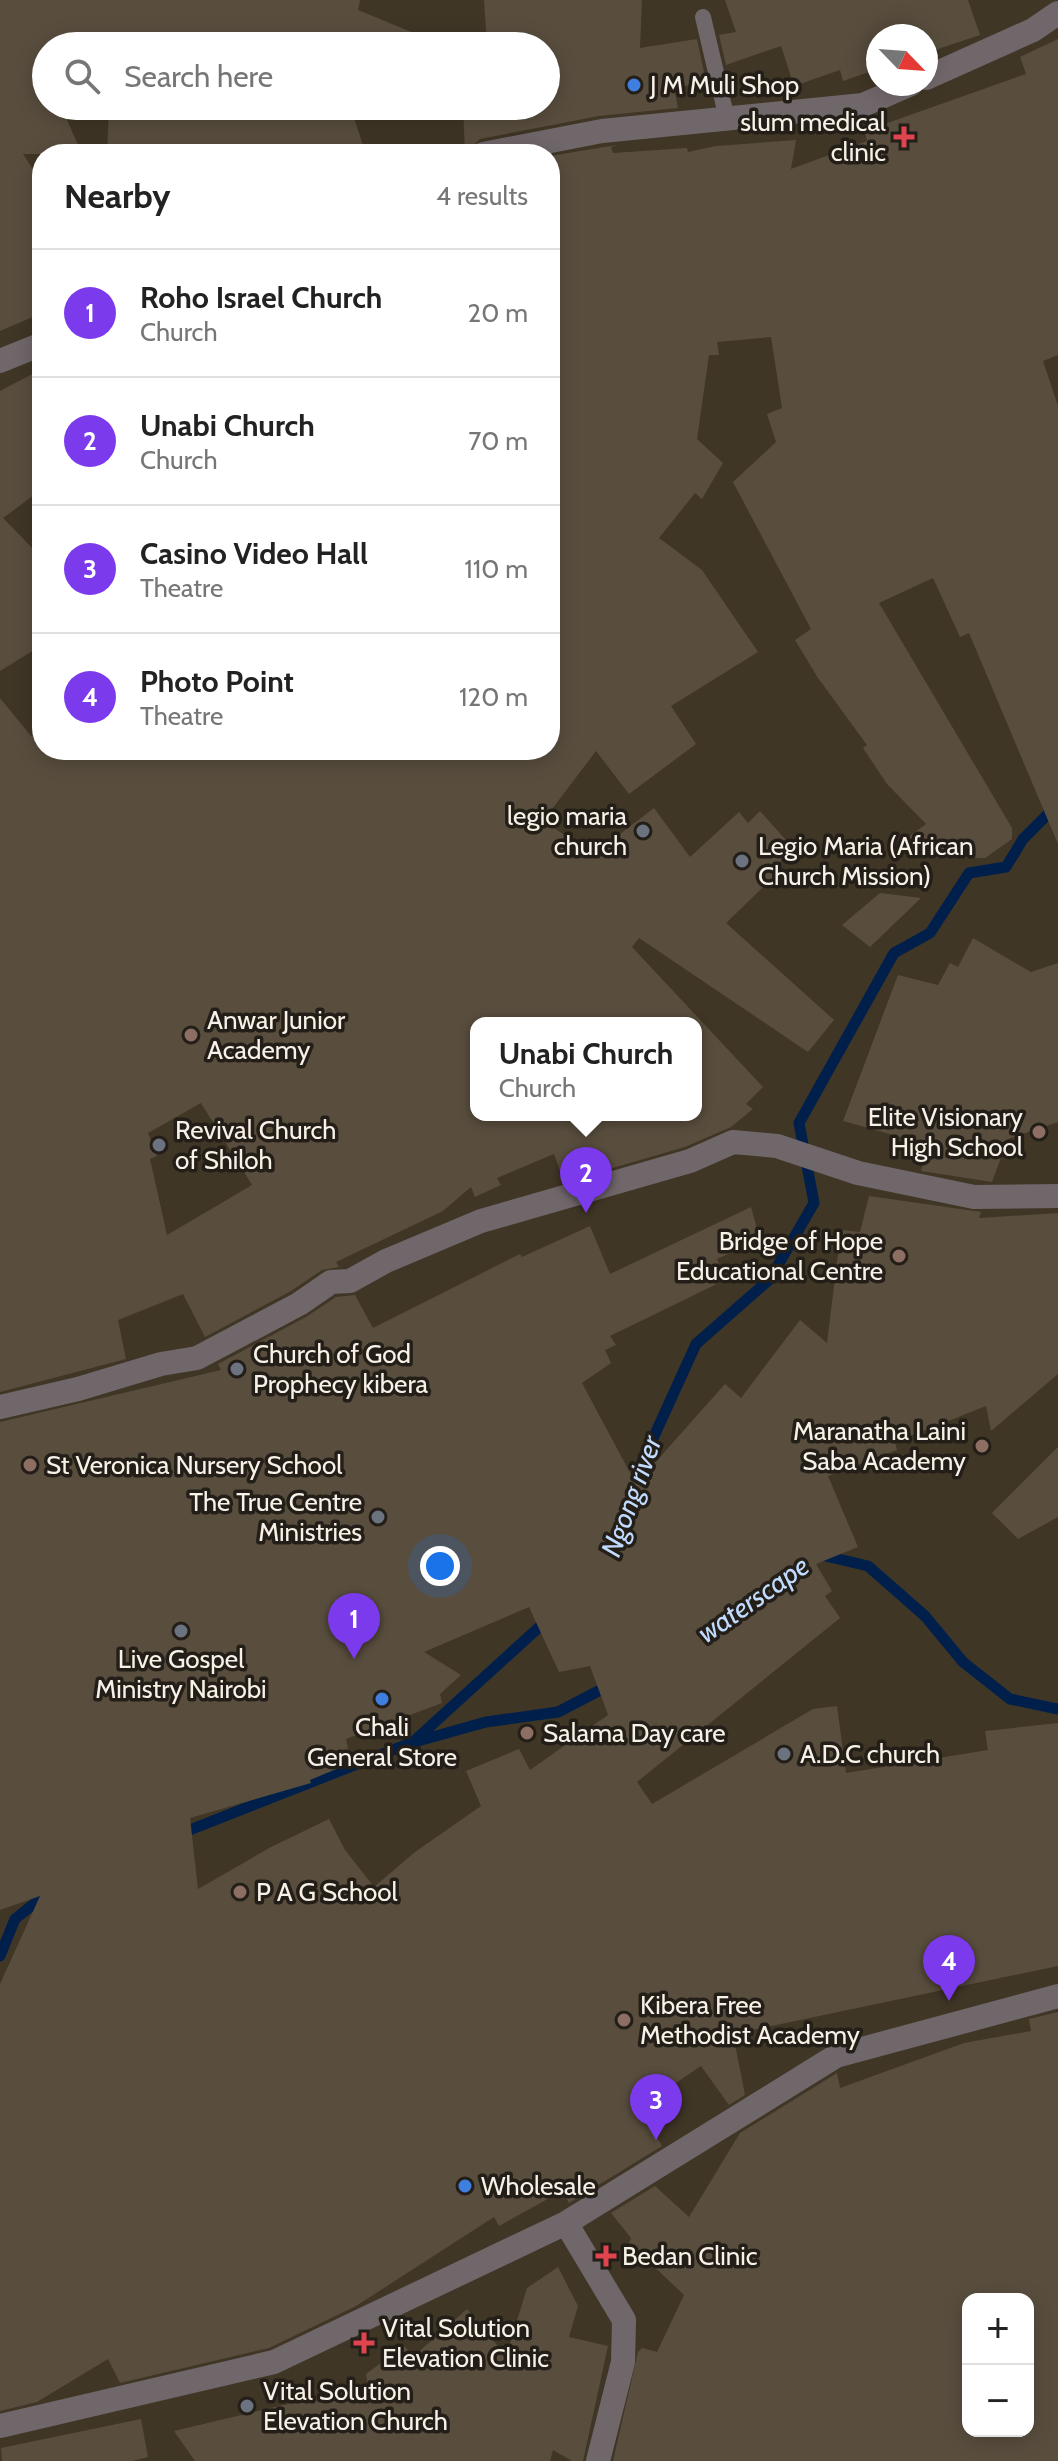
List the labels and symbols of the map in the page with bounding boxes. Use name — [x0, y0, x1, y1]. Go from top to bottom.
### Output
north arrow — [866, 24, 938, 96]
place label: J M Muli Shop — [649, 69, 799, 101]
marker: J M Muli Shop — [625, 76, 643, 94]
place label: slum medical clinic — [740, 106, 886, 168]
marker: slum medical clinic — [893, 126, 915, 148]
place label: legio maria church — [507, 800, 628, 862]
marker: legio maria church — [634, 822, 652, 840]
place label: Legio Maria (African Church Mission) — [758, 830, 974, 892]
marker: Legio Maria (African Church Mission) — [733, 852, 751, 870]
place label: Anwar Junior Academy — [207, 1004, 346, 1066]
marker: Anwar Junior Academy — [182, 1026, 200, 1044]
place label: Elite Visionary High School — [868, 1101, 1023, 1163]
place label: Revival Church of Shiloh — [175, 1114, 336, 1176]
marker: Elite Visionary High School — [1030, 1123, 1048, 1141]
marker: Revival Church of Shiloh — [150, 1136, 168, 1154]
pin: 2 — [560, 1147, 612, 1213]
place label: Bridge of Hope Educational Centre — [676, 1225, 883, 1287]
marker: Bridge of Hope Educational Centre — [890, 1247, 908, 1265]
place label: Church of God Prophecy kibera — [253, 1338, 428, 1400]
marker: Church of God Prophecy kibera — [228, 1360, 246, 1378]
place label: Maranatha Laini Saba Academy — [793, 1415, 966, 1477]
water label: Ngong river — [593, 1430, 669, 1561]
marker: Maranatha Laini Saba Academy — [973, 1437, 991, 1455]
place label: St Veronica Nursery School — [46, 1449, 342, 1481]
marker: St Veronica Nursery School — [21, 1456, 39, 1474]
place label: The True Centre Ministries — [189, 1486, 362, 1548]
marker: The True Centre Ministries — [369, 1508, 387, 1526]
your location — [420, 1546, 460, 1586]
water label: waterscape — [691, 1548, 816, 1650]
pin: 1 — [328, 1593, 380, 1659]
marker: Live Gospel Ministry Nairobi — [172, 1622, 190, 1640]
place label: Live Gospel Ministry Nairobi — [95, 1643, 267, 1705]
marker: Chali General Store — [373, 1690, 391, 1708]
place label: Chali General Store — [307, 1711, 457, 1773]
place label: Salama Day care — [543, 1717, 726, 1749]
marker: Salama Day care — [518, 1724, 536, 1742]
place label: A.D.C church — [800, 1738, 940, 1770]
marker: A.D.C church — [775, 1745, 793, 1763]
place label: P A G School — [256, 1876, 398, 1908]
marker: P A G School — [231, 1883, 249, 1901]
pin: 4 — [923, 1935, 975, 2001]
place label: Kibera Free Methodist Academy — [640, 1989, 860, 2051]
marker: Kibera Free Methodist Academy — [615, 2011, 633, 2029]
pin: 3 — [630, 2074, 682, 2140]
place label: Wholesale — [481, 2170, 596, 2202]
marker: Wholesale — [456, 2177, 474, 2195]
place label: Bedan Clinic — [622, 2240, 758, 2272]
marker: Bedan Clinic — [597, 2247, 615, 2265]
place label: Vital Solution Elevation Clinic — [382, 2312, 549, 2374]
marker: Vital Solution Elevation Clinic — [353, 2332, 375, 2354]
place label: Vital Solution Elevation Church — [263, 2375, 448, 2437]
marker: Vital Solution Elevation Church — [238, 2397, 256, 2415]

